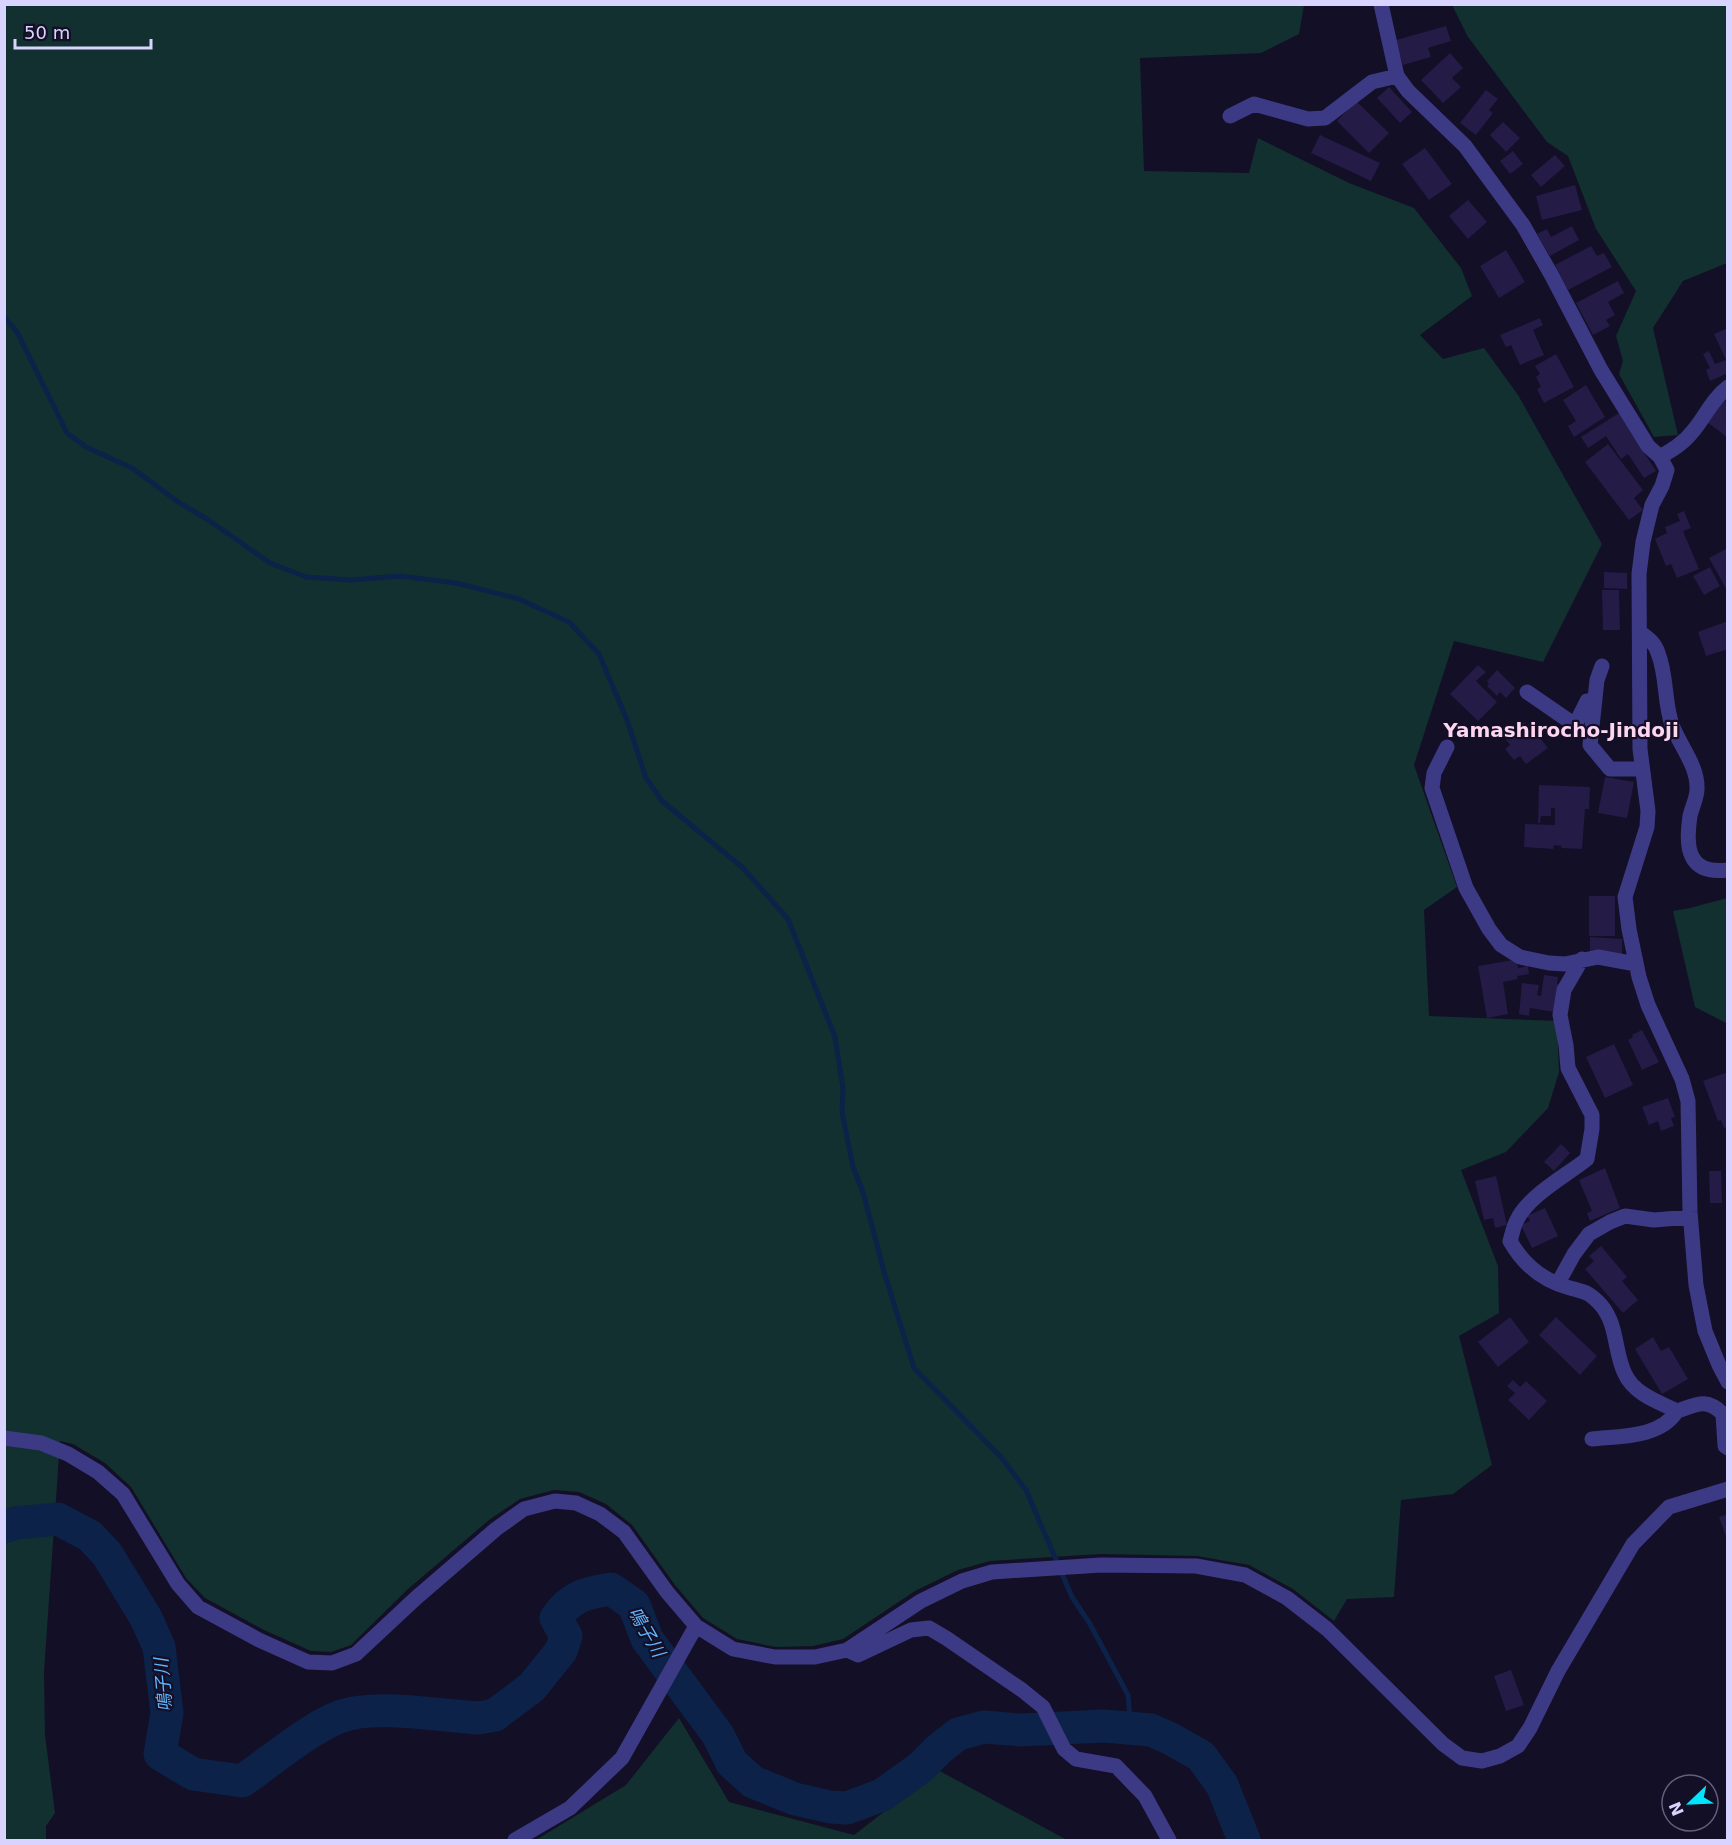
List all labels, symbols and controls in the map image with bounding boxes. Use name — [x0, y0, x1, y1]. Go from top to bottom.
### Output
scale bar — [15, 12, 152, 50]
text: 50 m — [24, 22, 70, 43]
district label: Yamashirocho-Jindoji — [1442, 718, 1679, 742]
water label: 鳴子川 — [624, 1603, 671, 1662]
water label: 鳴子川 — [150, 1655, 176, 1713]
north arrow — [1660, 1773, 1720, 1833]
text: N — [1665, 1799, 1688, 1819]

